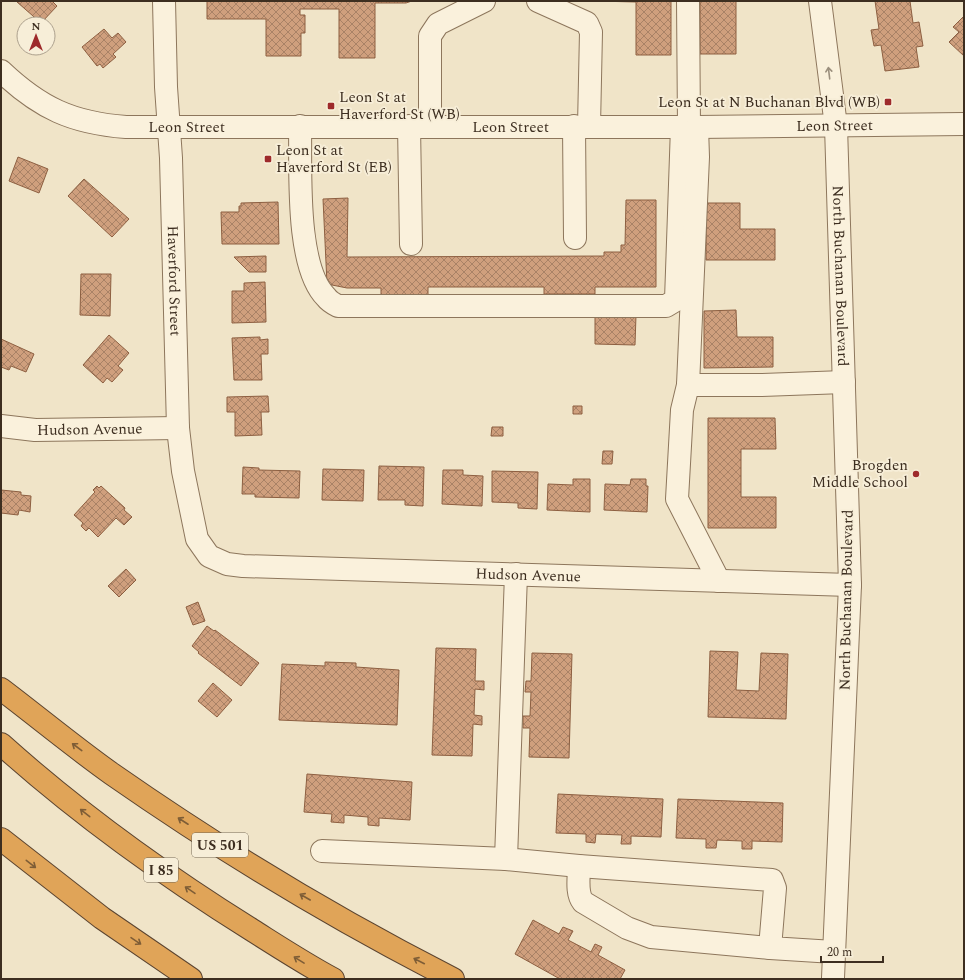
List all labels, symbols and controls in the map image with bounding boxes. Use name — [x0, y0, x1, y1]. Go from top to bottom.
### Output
north arrow — [16, 16, 56, 56]
text: N — [32, 18, 41, 35]
one-way arrow — [825, 67, 833, 80]
place label: Leon St at Haverford St (WB) — [339, 86, 460, 126]
place label: Leon St at N Buchanan Blvd (WB) — [658, 91, 880, 114]
marker: Leon St at N Buchanan Blvd (WB) — [883, 97, 893, 107]
marker: Leon St at Haverford St (WB) — [326, 101, 336, 111]
street label: Leon Street — [796, 114, 873, 138]
street label: Leon Street — [148, 116, 225, 139]
street label: Leon Street — [472, 116, 549, 139]
place label: Leon St at Haverford St (EB) — [276, 139, 392, 179]
marker: Leon St at Haverford St (EB) — [263, 154, 273, 164]
street label: North Buchanan Boulevard — [826, 185, 854, 367]
street label: Haverford Street — [161, 225, 187, 336]
street label: Hudson Avenue — [37, 417, 143, 442]
place label: Brogden Middle School — [812, 454, 908, 494]
marker: Brogden Middle School — [911, 469, 921, 479]
street label: North Buchanan Boulevard — [833, 509, 860, 691]
street label: Hudson Avenue — [475, 562, 581, 589]
one-way arrow — [71, 743, 82, 751]
one-way arrow — [79, 809, 90, 818]
one-way arrow — [178, 817, 189, 825]
road number: US 501 — [192, 833, 248, 857]
road number: I 85 — [144, 858, 178, 882]
one-way arrow — [26, 859, 37, 868]
one-way arrow — [185, 886, 196, 894]
one-way arrow — [300, 893, 312, 901]
one-way arrow — [130, 937, 141, 945]
scale bar — [821, 938, 883, 964]
text: 20 m — [827, 943, 852, 962]
one-way arrow — [293, 955, 305, 963]
one-way arrow — [413, 957, 425, 965]

